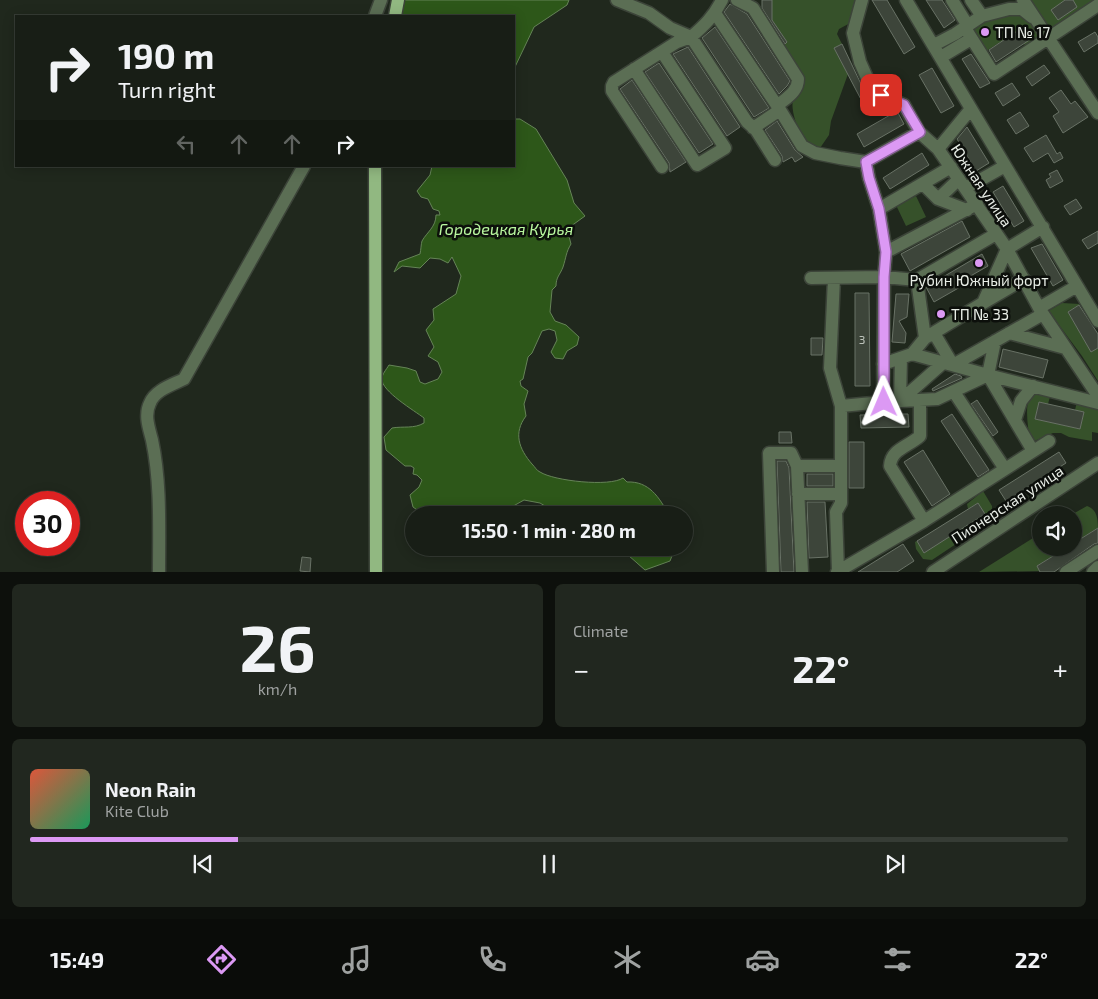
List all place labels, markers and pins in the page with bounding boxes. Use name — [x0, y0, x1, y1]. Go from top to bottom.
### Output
place label: ТП № 17 — [995, 23, 1050, 41]
marker: ТП № 17 — [979, 26, 991, 38]
pin — [860, 74, 902, 116]
marker: Рубин Южный форт — [973, 257, 985, 269]
place label: Рубин Южный форт — [909, 271, 1049, 290]
place label: ТП № 33 — [951, 305, 1009, 323]
marker: ТП № 33 — [935, 308, 947, 320]

